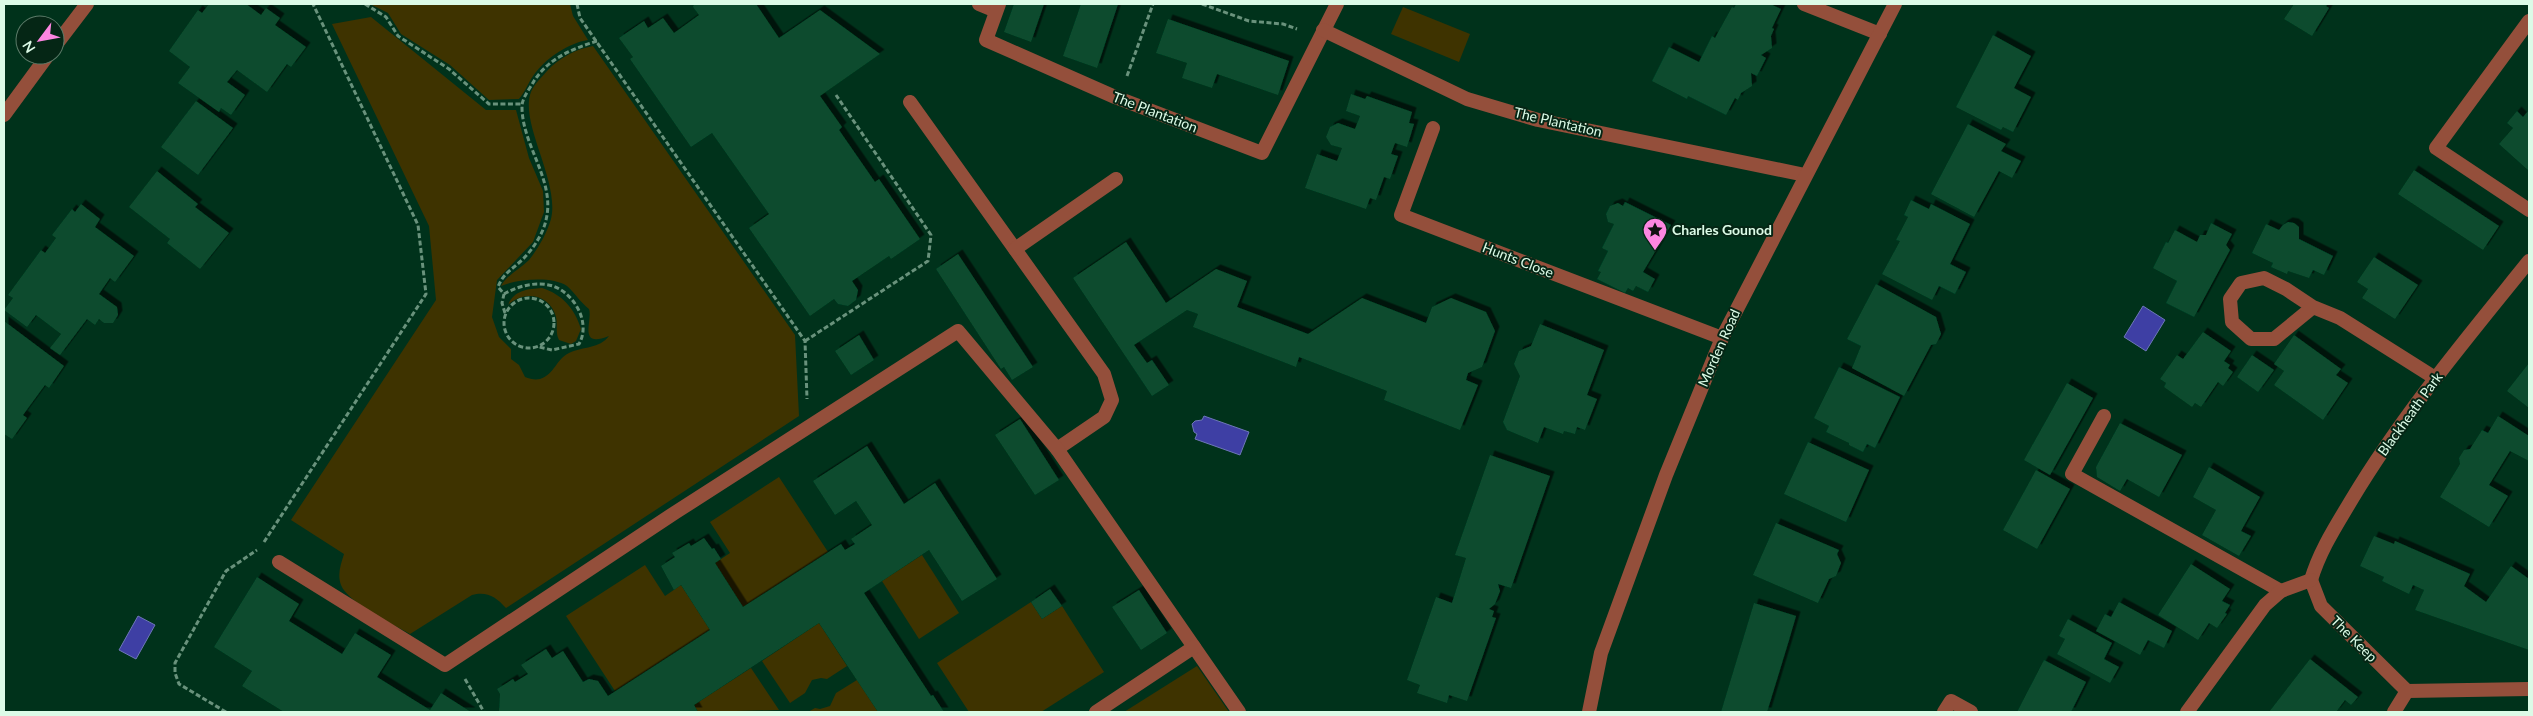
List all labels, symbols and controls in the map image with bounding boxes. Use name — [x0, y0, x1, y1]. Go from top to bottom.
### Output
north arrow — [15, 15, 65, 65]
text: N — [18, 38, 39, 56]
street label: The Plantation — [1110, 88, 1200, 136]
street label: The Plantation — [1513, 103, 1604, 140]
place icon: Charles Gounod — [1642, 217, 1668, 251]
place label: Charles Gounod — [1672, 221, 1772, 238]
street label: Hunts Close — [1480, 238, 1556, 281]
street label: Morden Road — [1694, 306, 1743, 389]
street label: Blackheath Park — [2374, 368, 2446, 459]
street label: The Keep — [2328, 612, 2381, 665]

